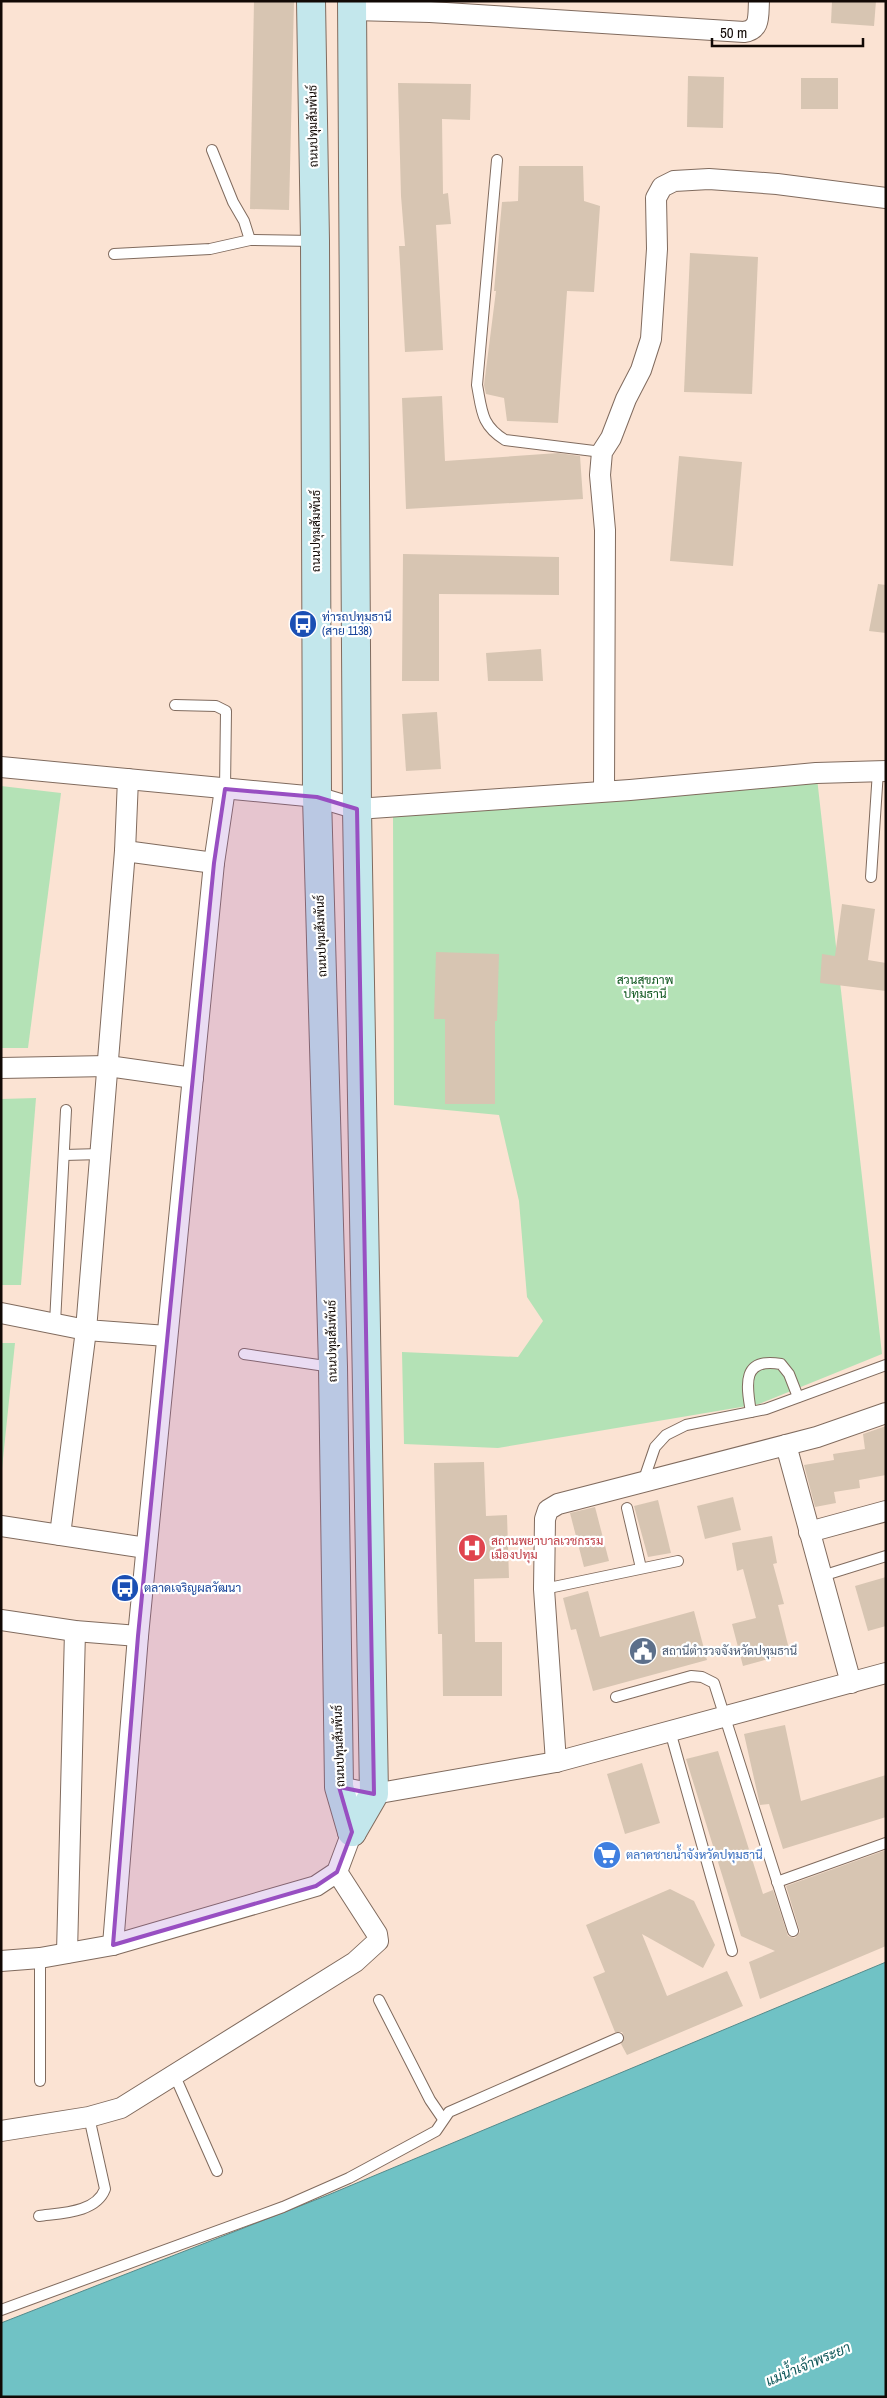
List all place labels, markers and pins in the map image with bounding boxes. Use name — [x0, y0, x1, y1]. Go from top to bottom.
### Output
bus stop icon: ท่ารถปทุมธานี (สาย 1138) — [288, 609, 318, 639]
place label: ท่ารถปทุมธานี (สาย 1138) — [322, 609, 392, 639]
hospital icon: สถานพยาบาลเวชกรรม เมืองปทุม — [457, 1533, 487, 1563]
place label: สถานพยาบาลเวชกรรม เมืองปทุม — [491, 1533, 603, 1564]
bus stop icon: ตลาดเจริญผลวัฒนา — [110, 1573, 140, 1603]
place label: ตลาดเจริญผลวัฒนา — [144, 1580, 241, 1596]
public building icon: สถานีตำรวจจังหวัดปทุมธานี — [628, 1636, 658, 1666]
place label: สถานีตำรวจจังหวัดปทุมธานี — [662, 1643, 798, 1660]
supermarket icon: ตลาดชายน้ำจังหวัดปทุมธานี — [592, 1840, 622, 1870]
place label: ตลาดชายน้ำจังหวัดปทุมธานี — [626, 1844, 763, 1864]

